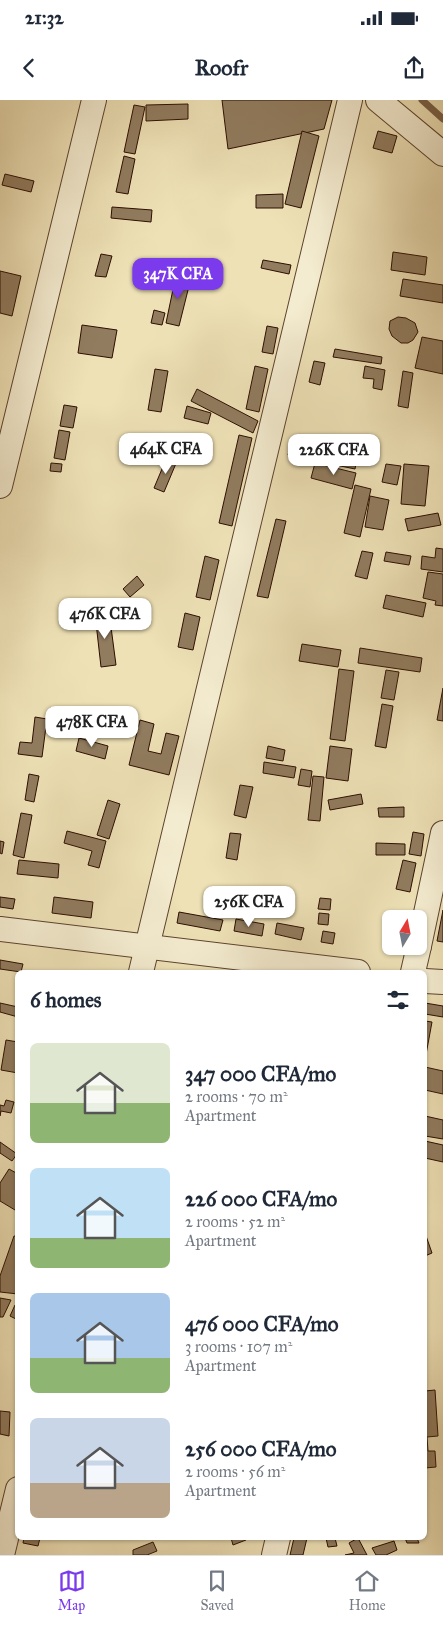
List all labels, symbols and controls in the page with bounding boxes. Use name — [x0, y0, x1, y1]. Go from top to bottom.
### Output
text: 21:32 — [25, 6, 64, 29]
icon: back — [15, 54, 43, 82]
text: Roofr — [195, 54, 248, 81]
icon: share — [400, 54, 428, 82]
pin: 347K CFA — [126, 258, 230, 300]
text: 347K CFA — [143, 264, 213, 283]
pin: 464K CFA — [114, 432, 218, 475]
pin: 226K CFA — [282, 434, 386, 476]
text: 464K CFA — [130, 439, 202, 458]
text: 226K CFA — [299, 440, 369, 459]
pin: 476K CFA — [53, 598, 157, 640]
text: 476K CFA — [69, 604, 141, 623]
pin: 478K CFA — [40, 706, 144, 748]
text: 478K CFA — [56, 712, 128, 731]
pin: 256K CFA — [197, 886, 301, 928]
text: 256K CFA — [214, 892, 284, 911]
north arrow — [382, 910, 428, 955]
map controls — [382, 910, 427, 955]
icon: filters — [384, 986, 412, 1014]
text: 6 homes — [30, 987, 102, 1013]
text: 347 000 CFA/mo — [185, 1061, 336, 1087]
icon: home — [70, 1063, 130, 1123]
text: 2 rooms · 70 m² — [185, 1087, 288, 1106]
text: Apartment — [185, 1106, 257, 1125]
text: 226 000 CFA/mo — [185, 1186, 337, 1212]
icon: home — [70, 1188, 130, 1248]
text: 2 rooms · 52 m² — [185, 1212, 285, 1231]
text: Apartment — [185, 1231, 257, 1250]
text: 476 000 CFA/mo — [185, 1311, 339, 1337]
icon: home — [70, 1313, 130, 1373]
text: 3 rooms · 107 m² — [185, 1337, 292, 1356]
text: Apartment — [185, 1356, 257, 1375]
text: 256 000 CFA/mo — [185, 1436, 337, 1462]
icon: home — [70, 1438, 130, 1498]
text: 2 rooms · 56 m² — [185, 1462, 285, 1481]
text: Apartment — [185, 1481, 257, 1500]
tab: Map — [58, 1567, 86, 1614]
tab: Saved — [201, 1567, 234, 1614]
tab: Home — [349, 1567, 385, 1614]

